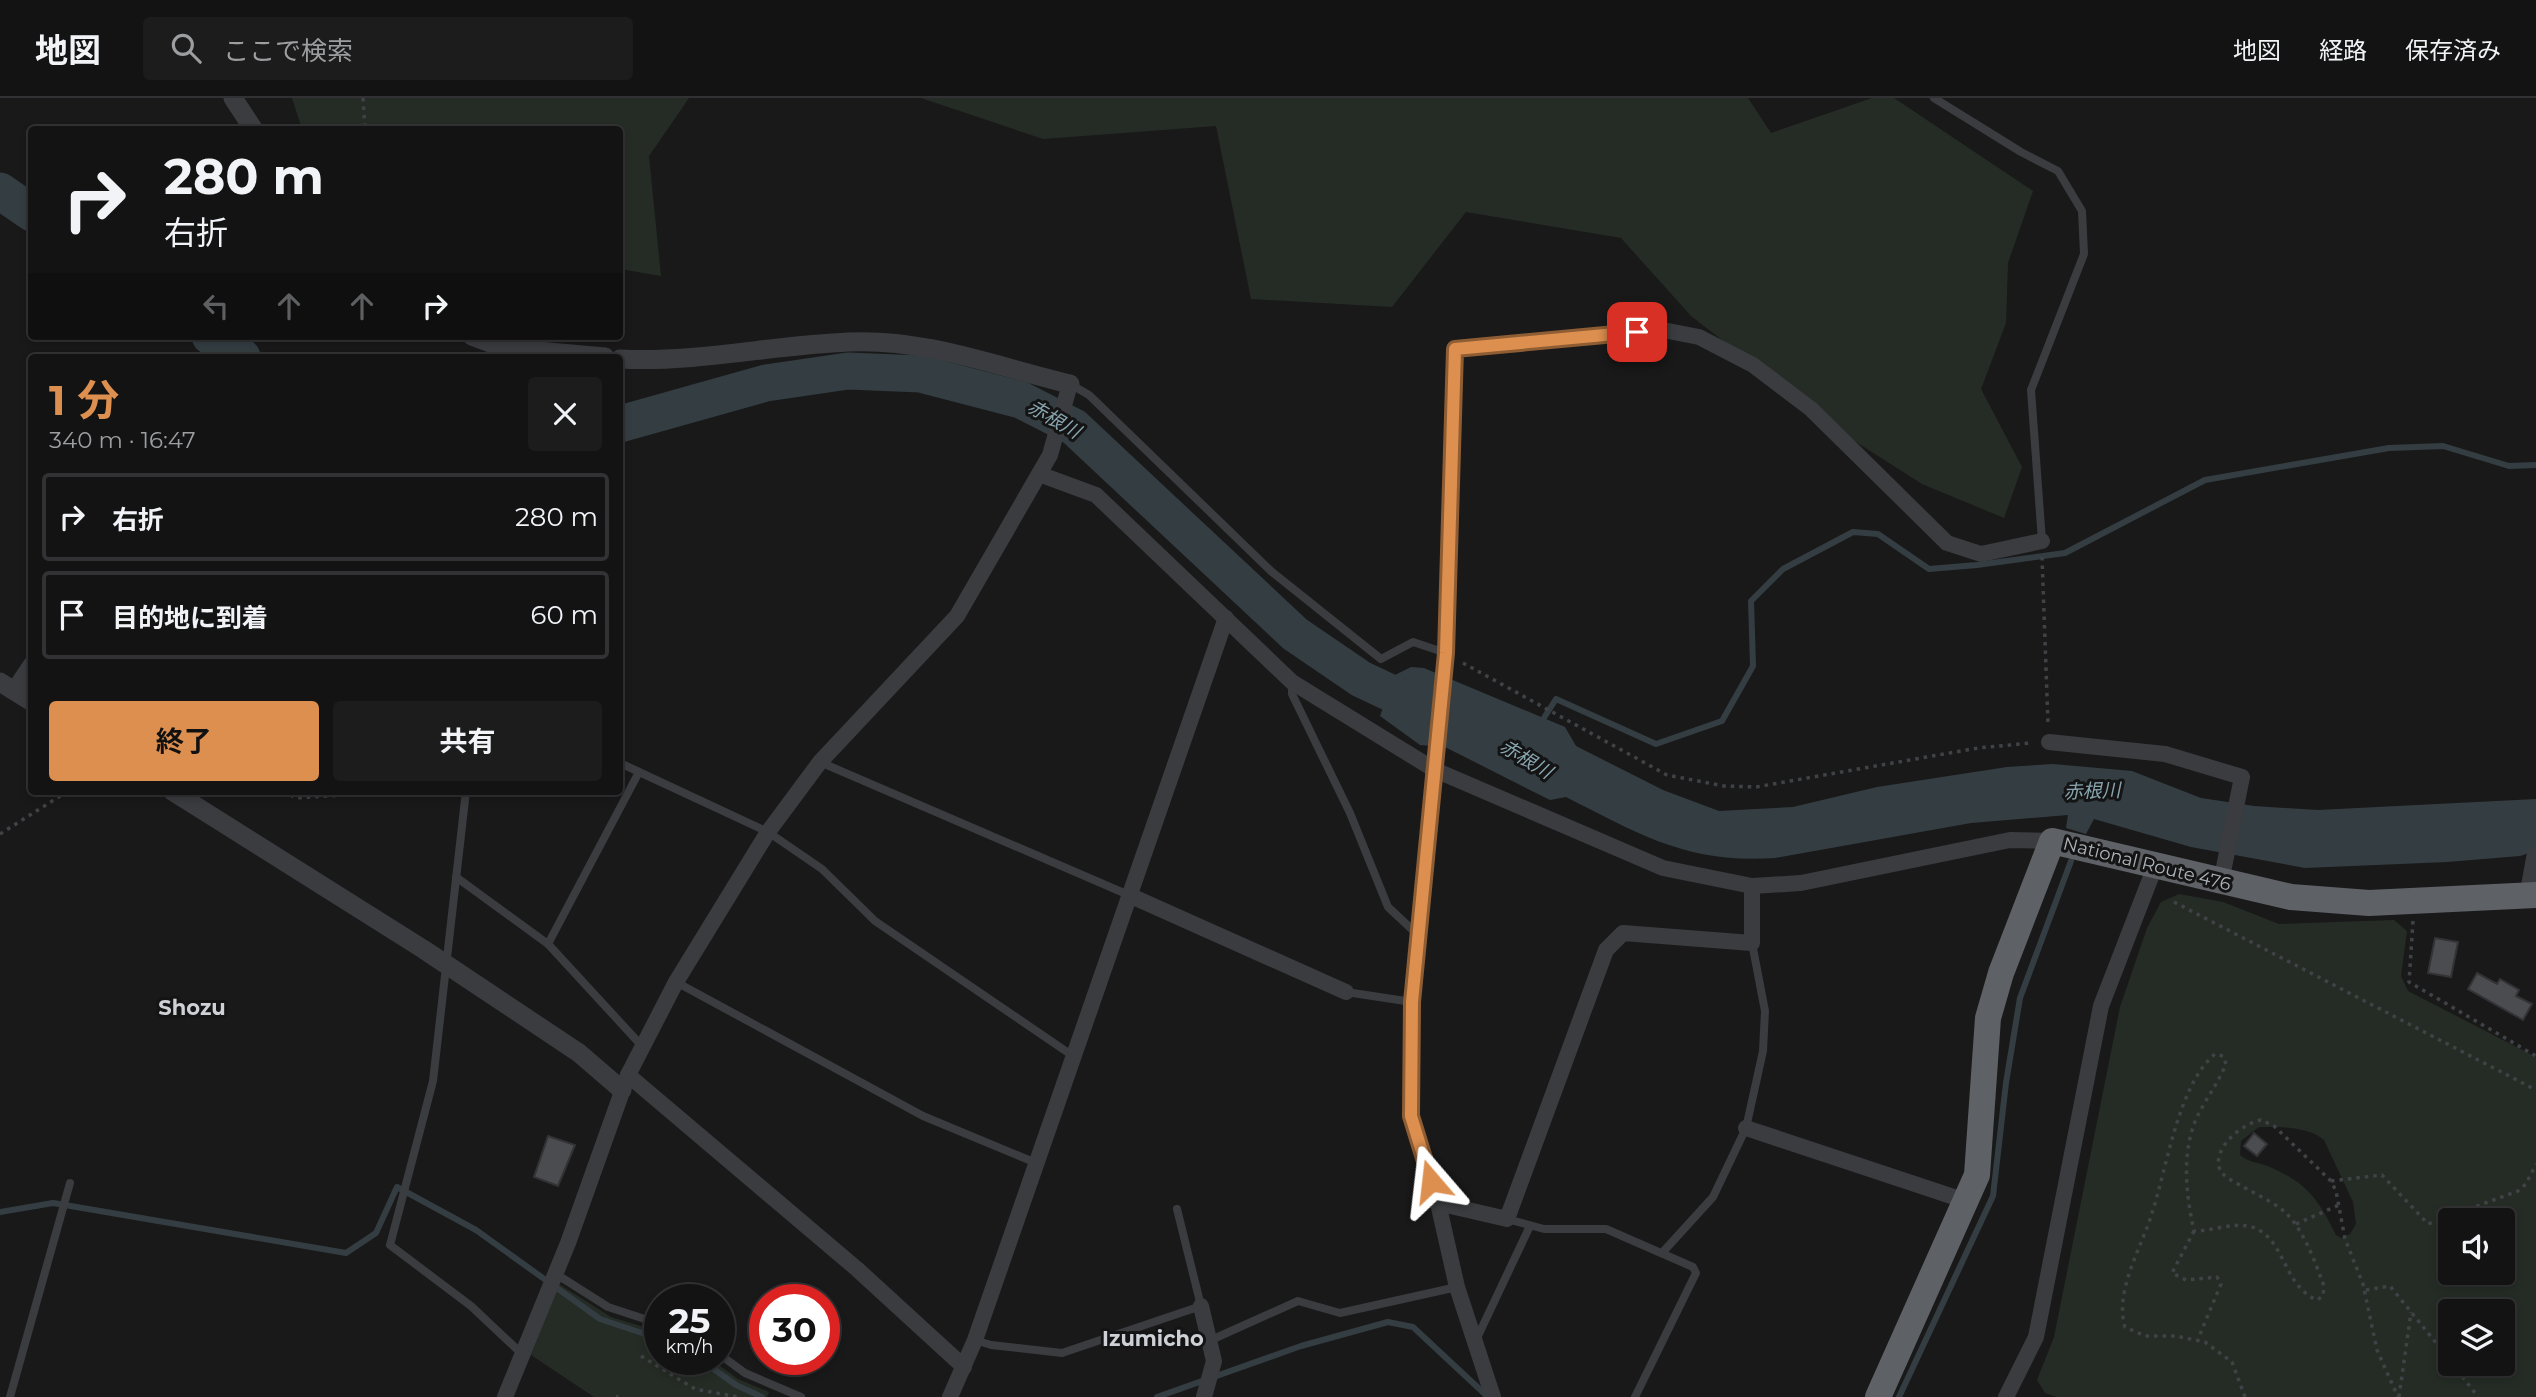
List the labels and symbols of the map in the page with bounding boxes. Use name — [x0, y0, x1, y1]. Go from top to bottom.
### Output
pin — [1607, 302, 1667, 362]
water label: 赤根川 — [1024, 395, 1086, 444]
water label: 赤根川 — [1496, 734, 1558, 785]
water label: 赤根川 — [2063, 778, 2123, 803]
street label: National Route 476 — [2061, 832, 2233, 896]
district label: Shozu — [158, 995, 226, 1020]
position arrow — [1394, 1144, 1468, 1218]
speed limit sign: 30 — [749, 1284, 840, 1375]
district label: Izumicho — [1102, 1326, 1204, 1351]

